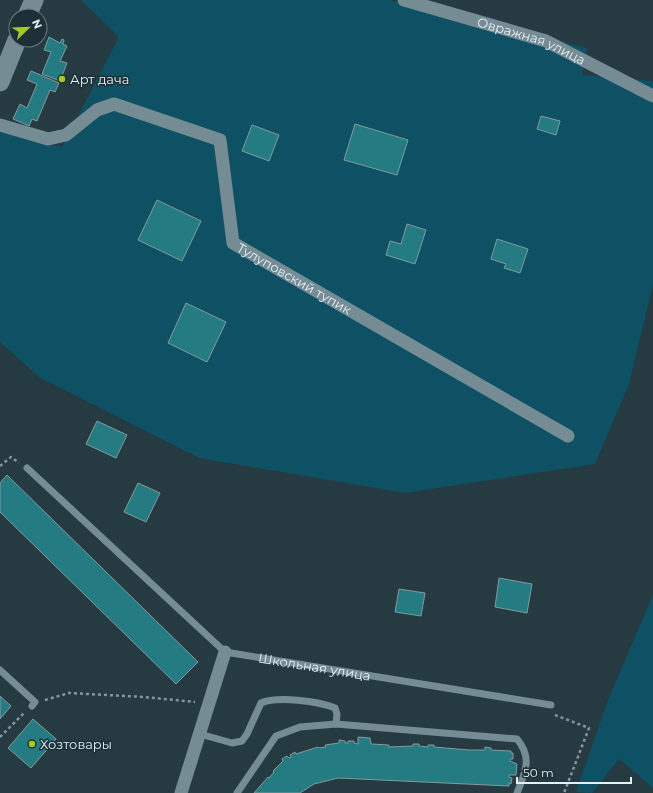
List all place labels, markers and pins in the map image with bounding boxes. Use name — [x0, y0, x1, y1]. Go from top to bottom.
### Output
place label: Арт дача — [70, 71, 129, 87]
marker: Арт дача — [57, 74, 67, 84]
place label: Хозтовары — [40, 736, 112, 752]
marker: Хозтовары — [27, 739, 37, 749]

